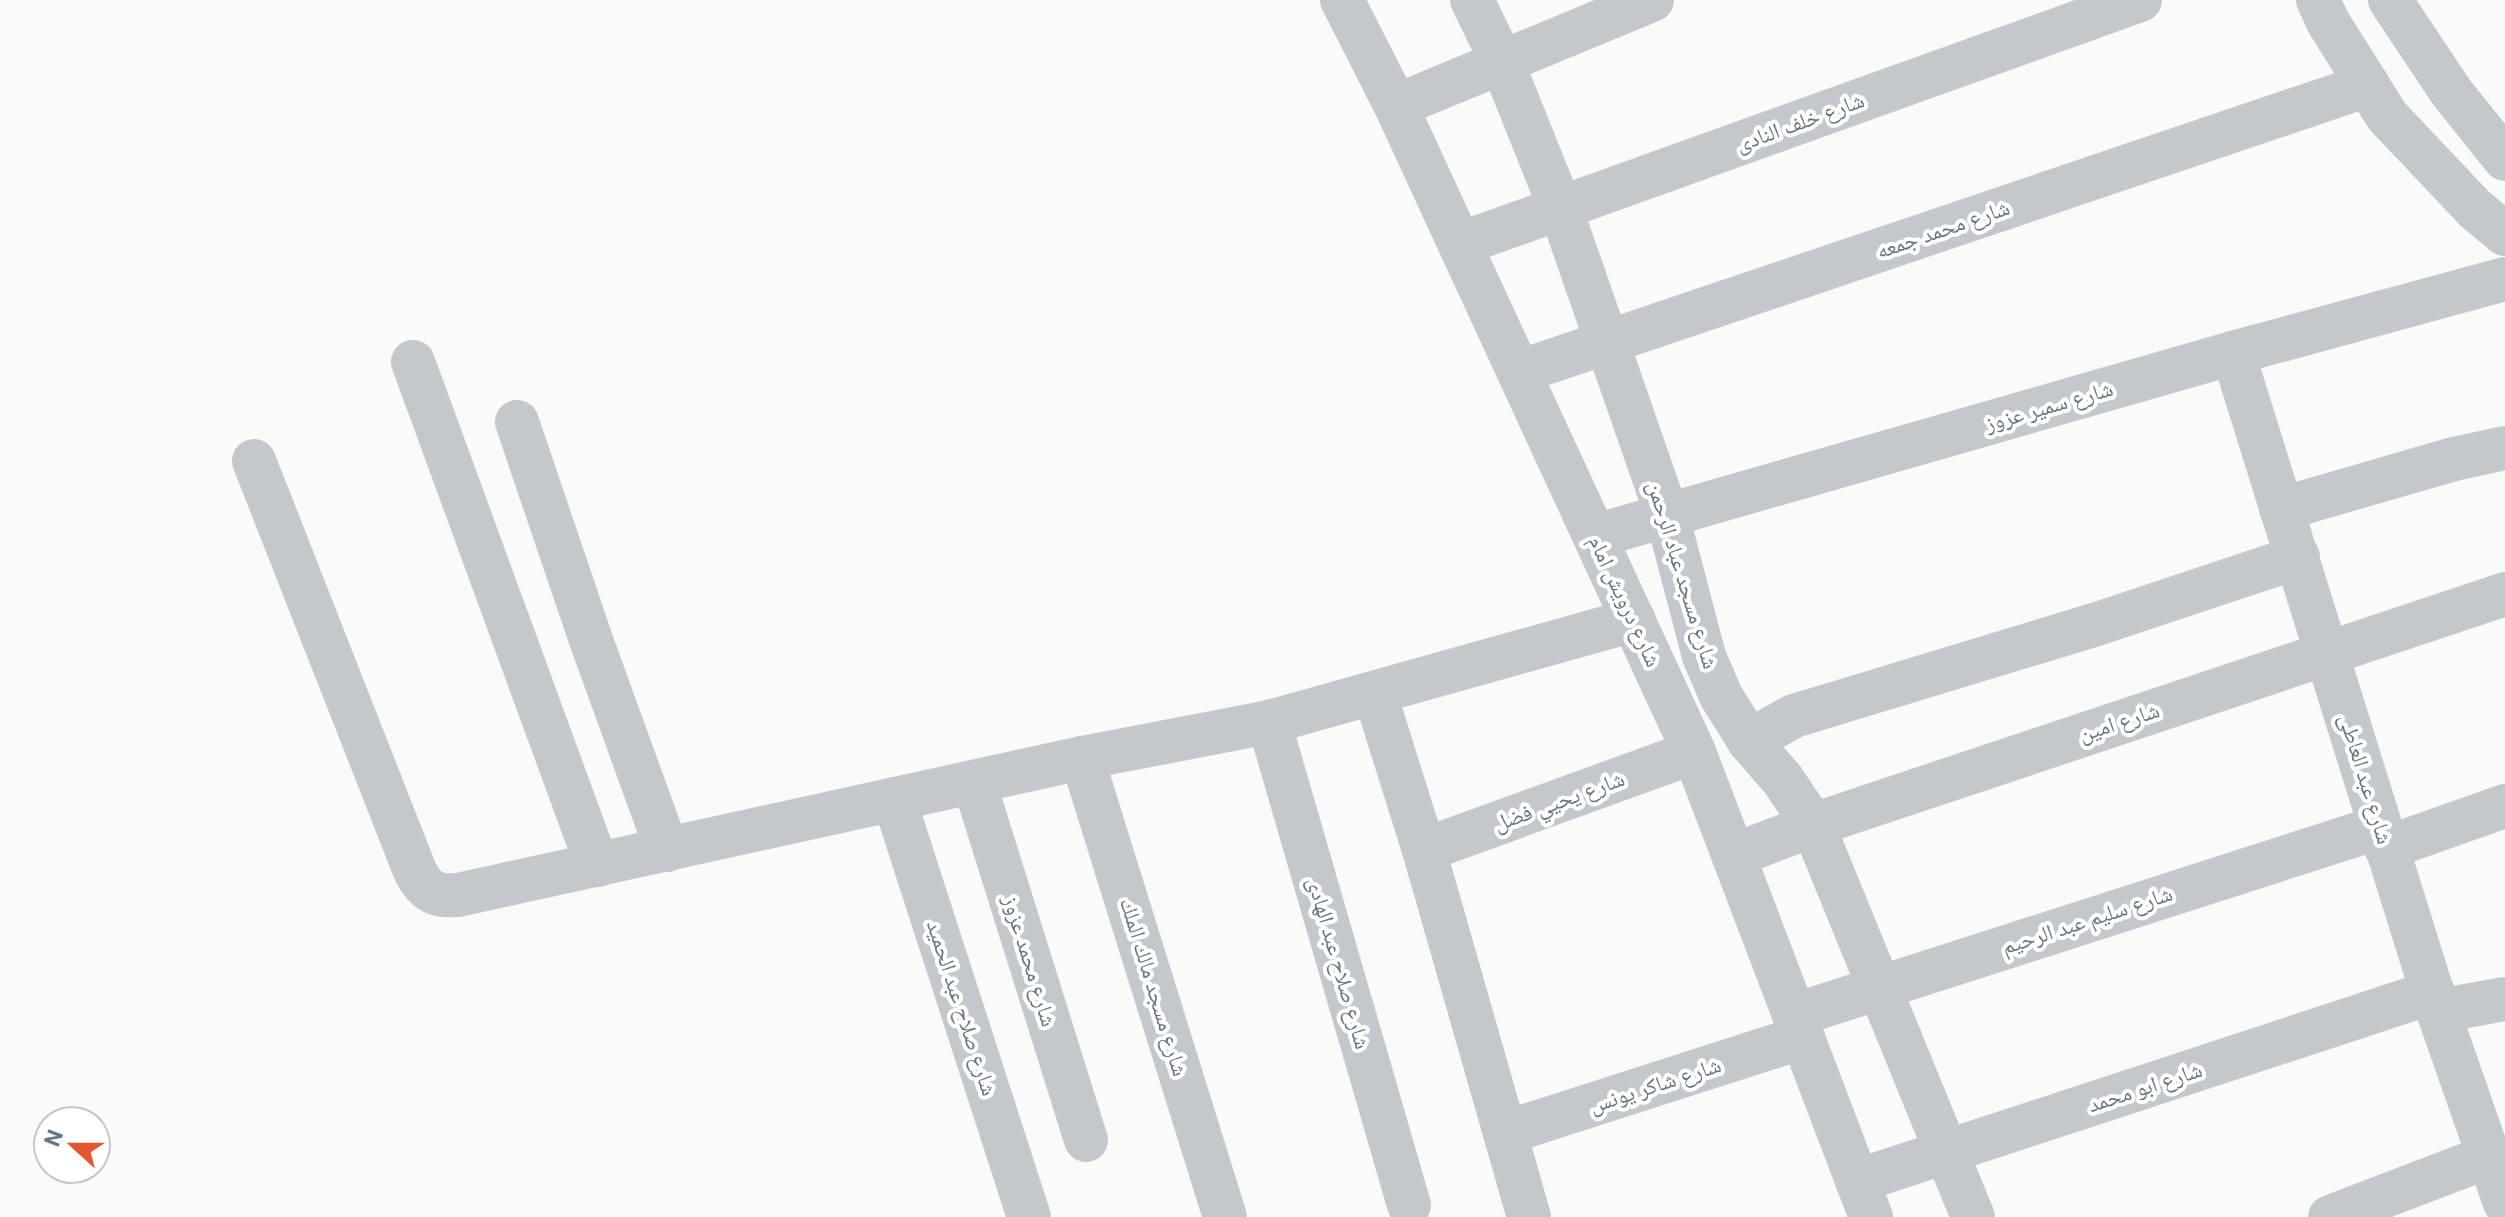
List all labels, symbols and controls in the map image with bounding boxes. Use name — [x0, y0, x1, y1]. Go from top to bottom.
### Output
street label: شارع خلف النادى — [1732, 87, 1868, 158]
street label: شارع محمد جمعه — [1873, 195, 2013, 264]
street label: شارع سمير عزوز — [1981, 376, 2116, 437]
street label: شارع مسجد عباد الرحمن — [1642, 478, 1723, 672]
street label: شارع درويش امام — [1582, 531, 1666, 672]
street label: شارع امين — [2076, 697, 2163, 748]
street label: شارع عبد العاطى — [2333, 711, 2398, 847]
street label: شارع يحيي فضل — [1490, 766, 1629, 841]
street label: شارع صلاح عبد الهادى — [1302, 874, 1375, 1052]
street label: شارع سليم عبد الرحيم — [1999, 881, 2176, 961]
street label: شارع محمد عزوز — [997, 891, 1062, 1030]
street label: شارع مسجد مالك الملك — [1114, 895, 1193, 1079]
street label: شارع صلاح عبد الحميد — [921, 917, 1002, 1099]
street label: شارع شاكر يونس — [1586, 1052, 1724, 1119]
street label: شارع ابو محمد — [2085, 1057, 2206, 1118]
north arrow — [32, 1105, 112, 1185]
text: N — [39, 1126, 68, 1150]

